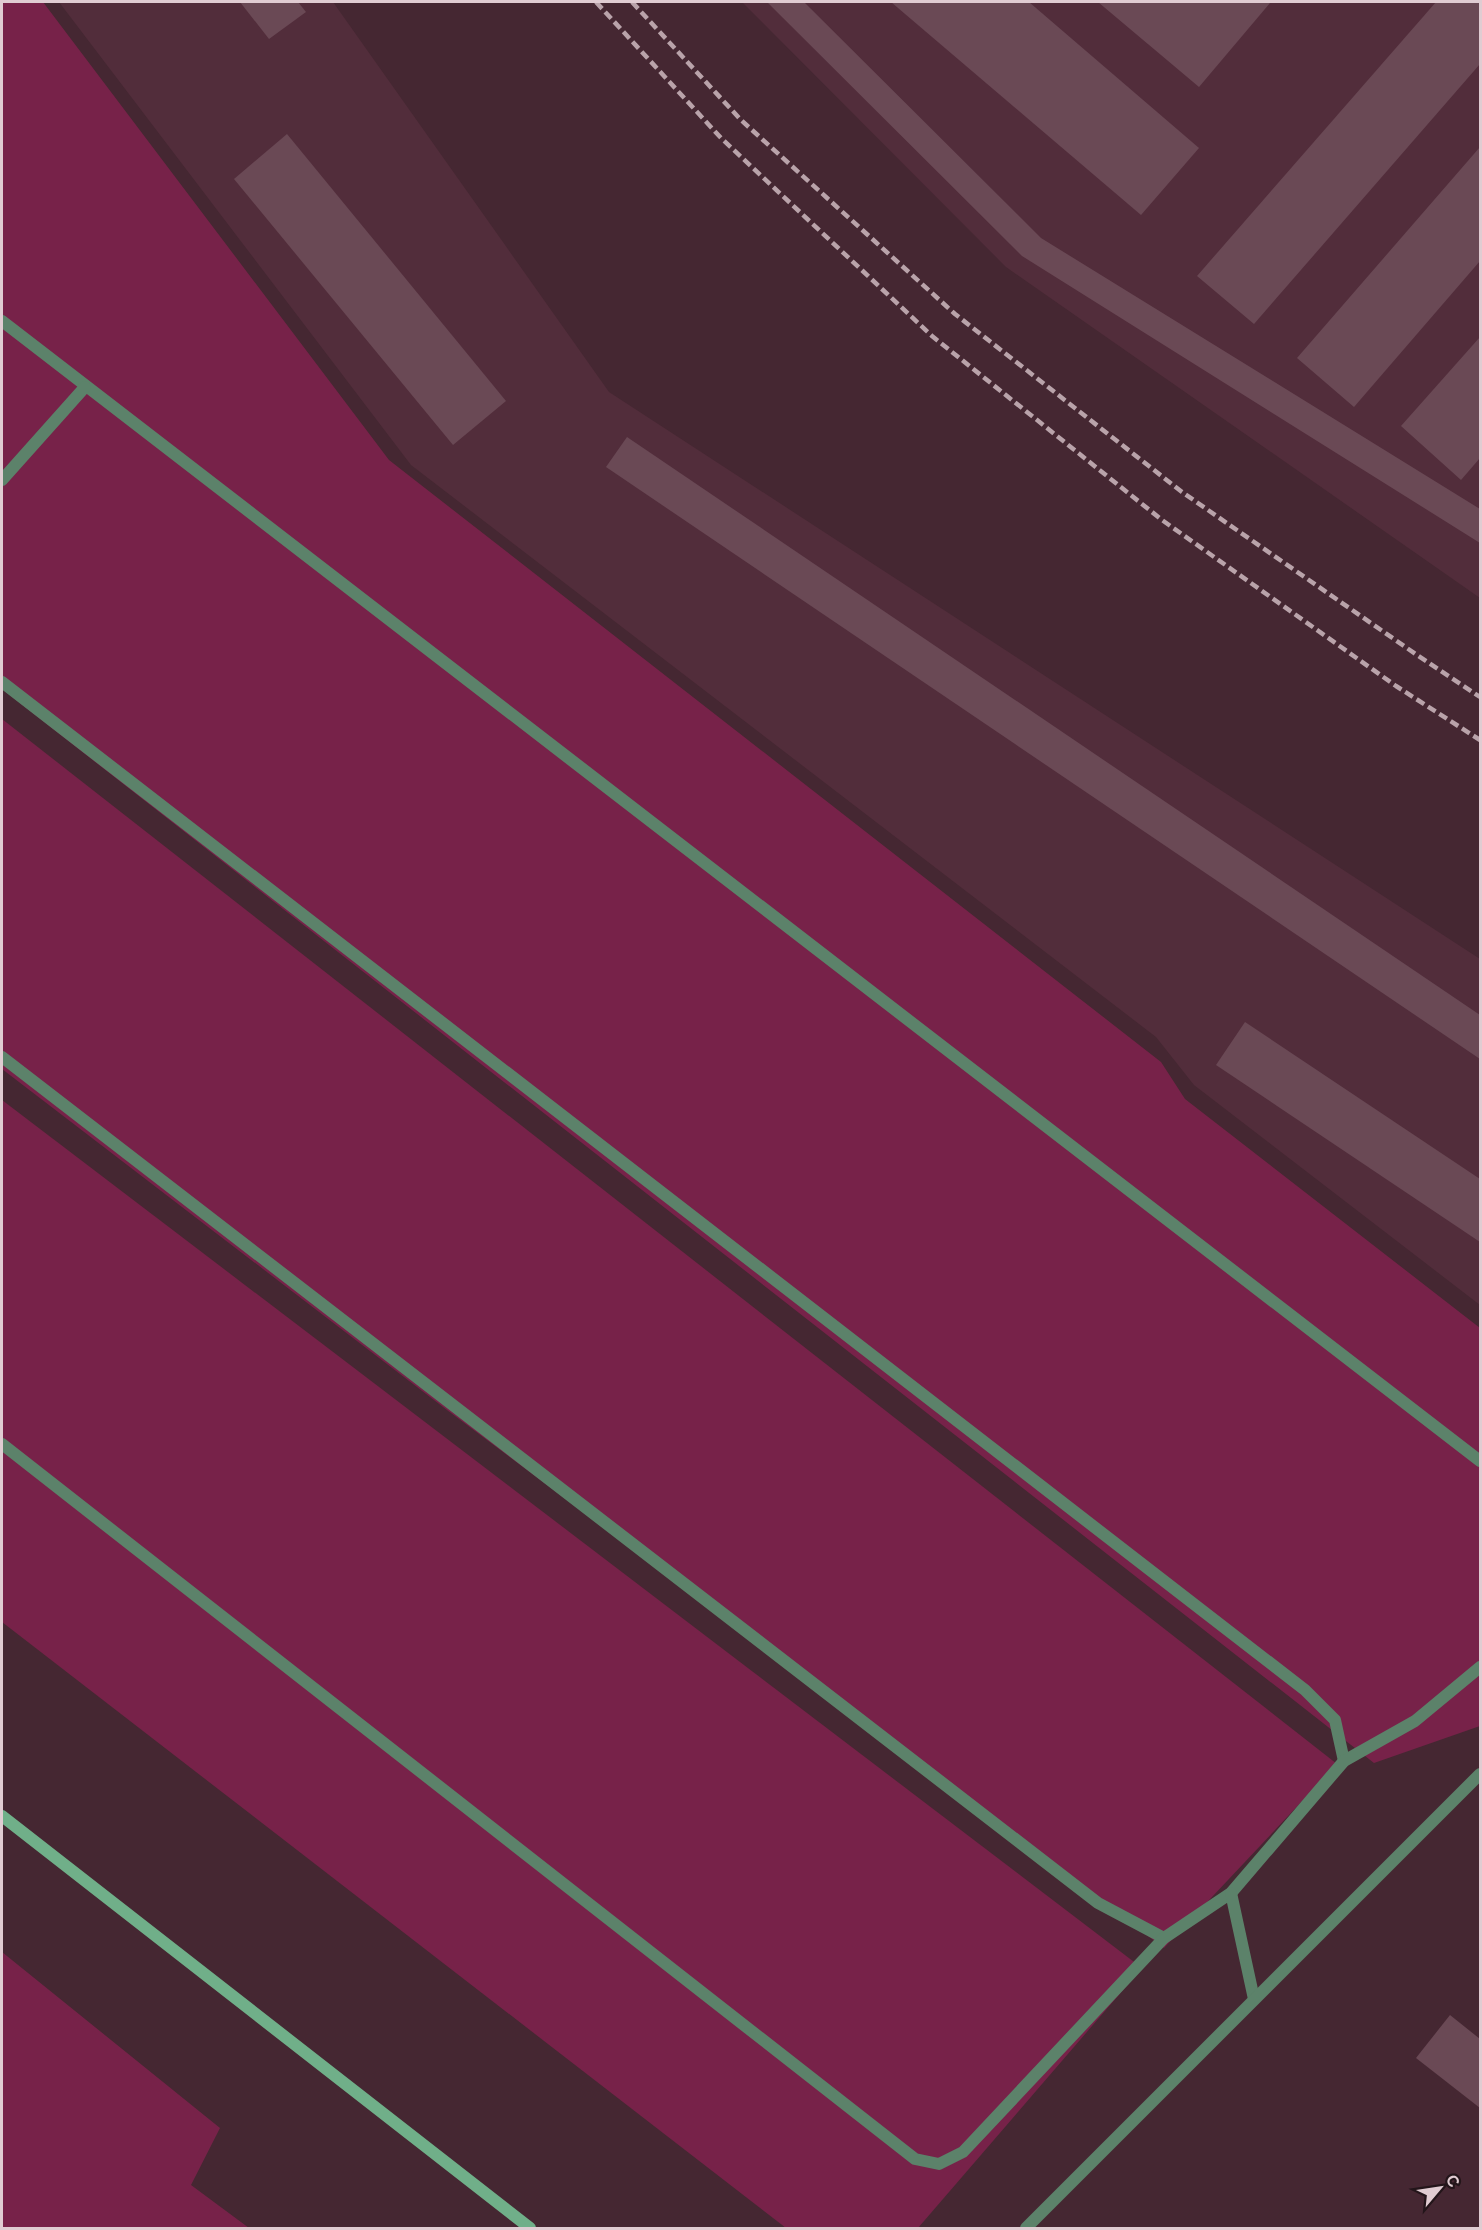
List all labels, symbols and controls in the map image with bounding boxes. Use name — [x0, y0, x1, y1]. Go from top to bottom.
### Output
north arrow — [1410, 2158, 1470, 2218]
text: С — [1442, 2172, 1464, 2190]

